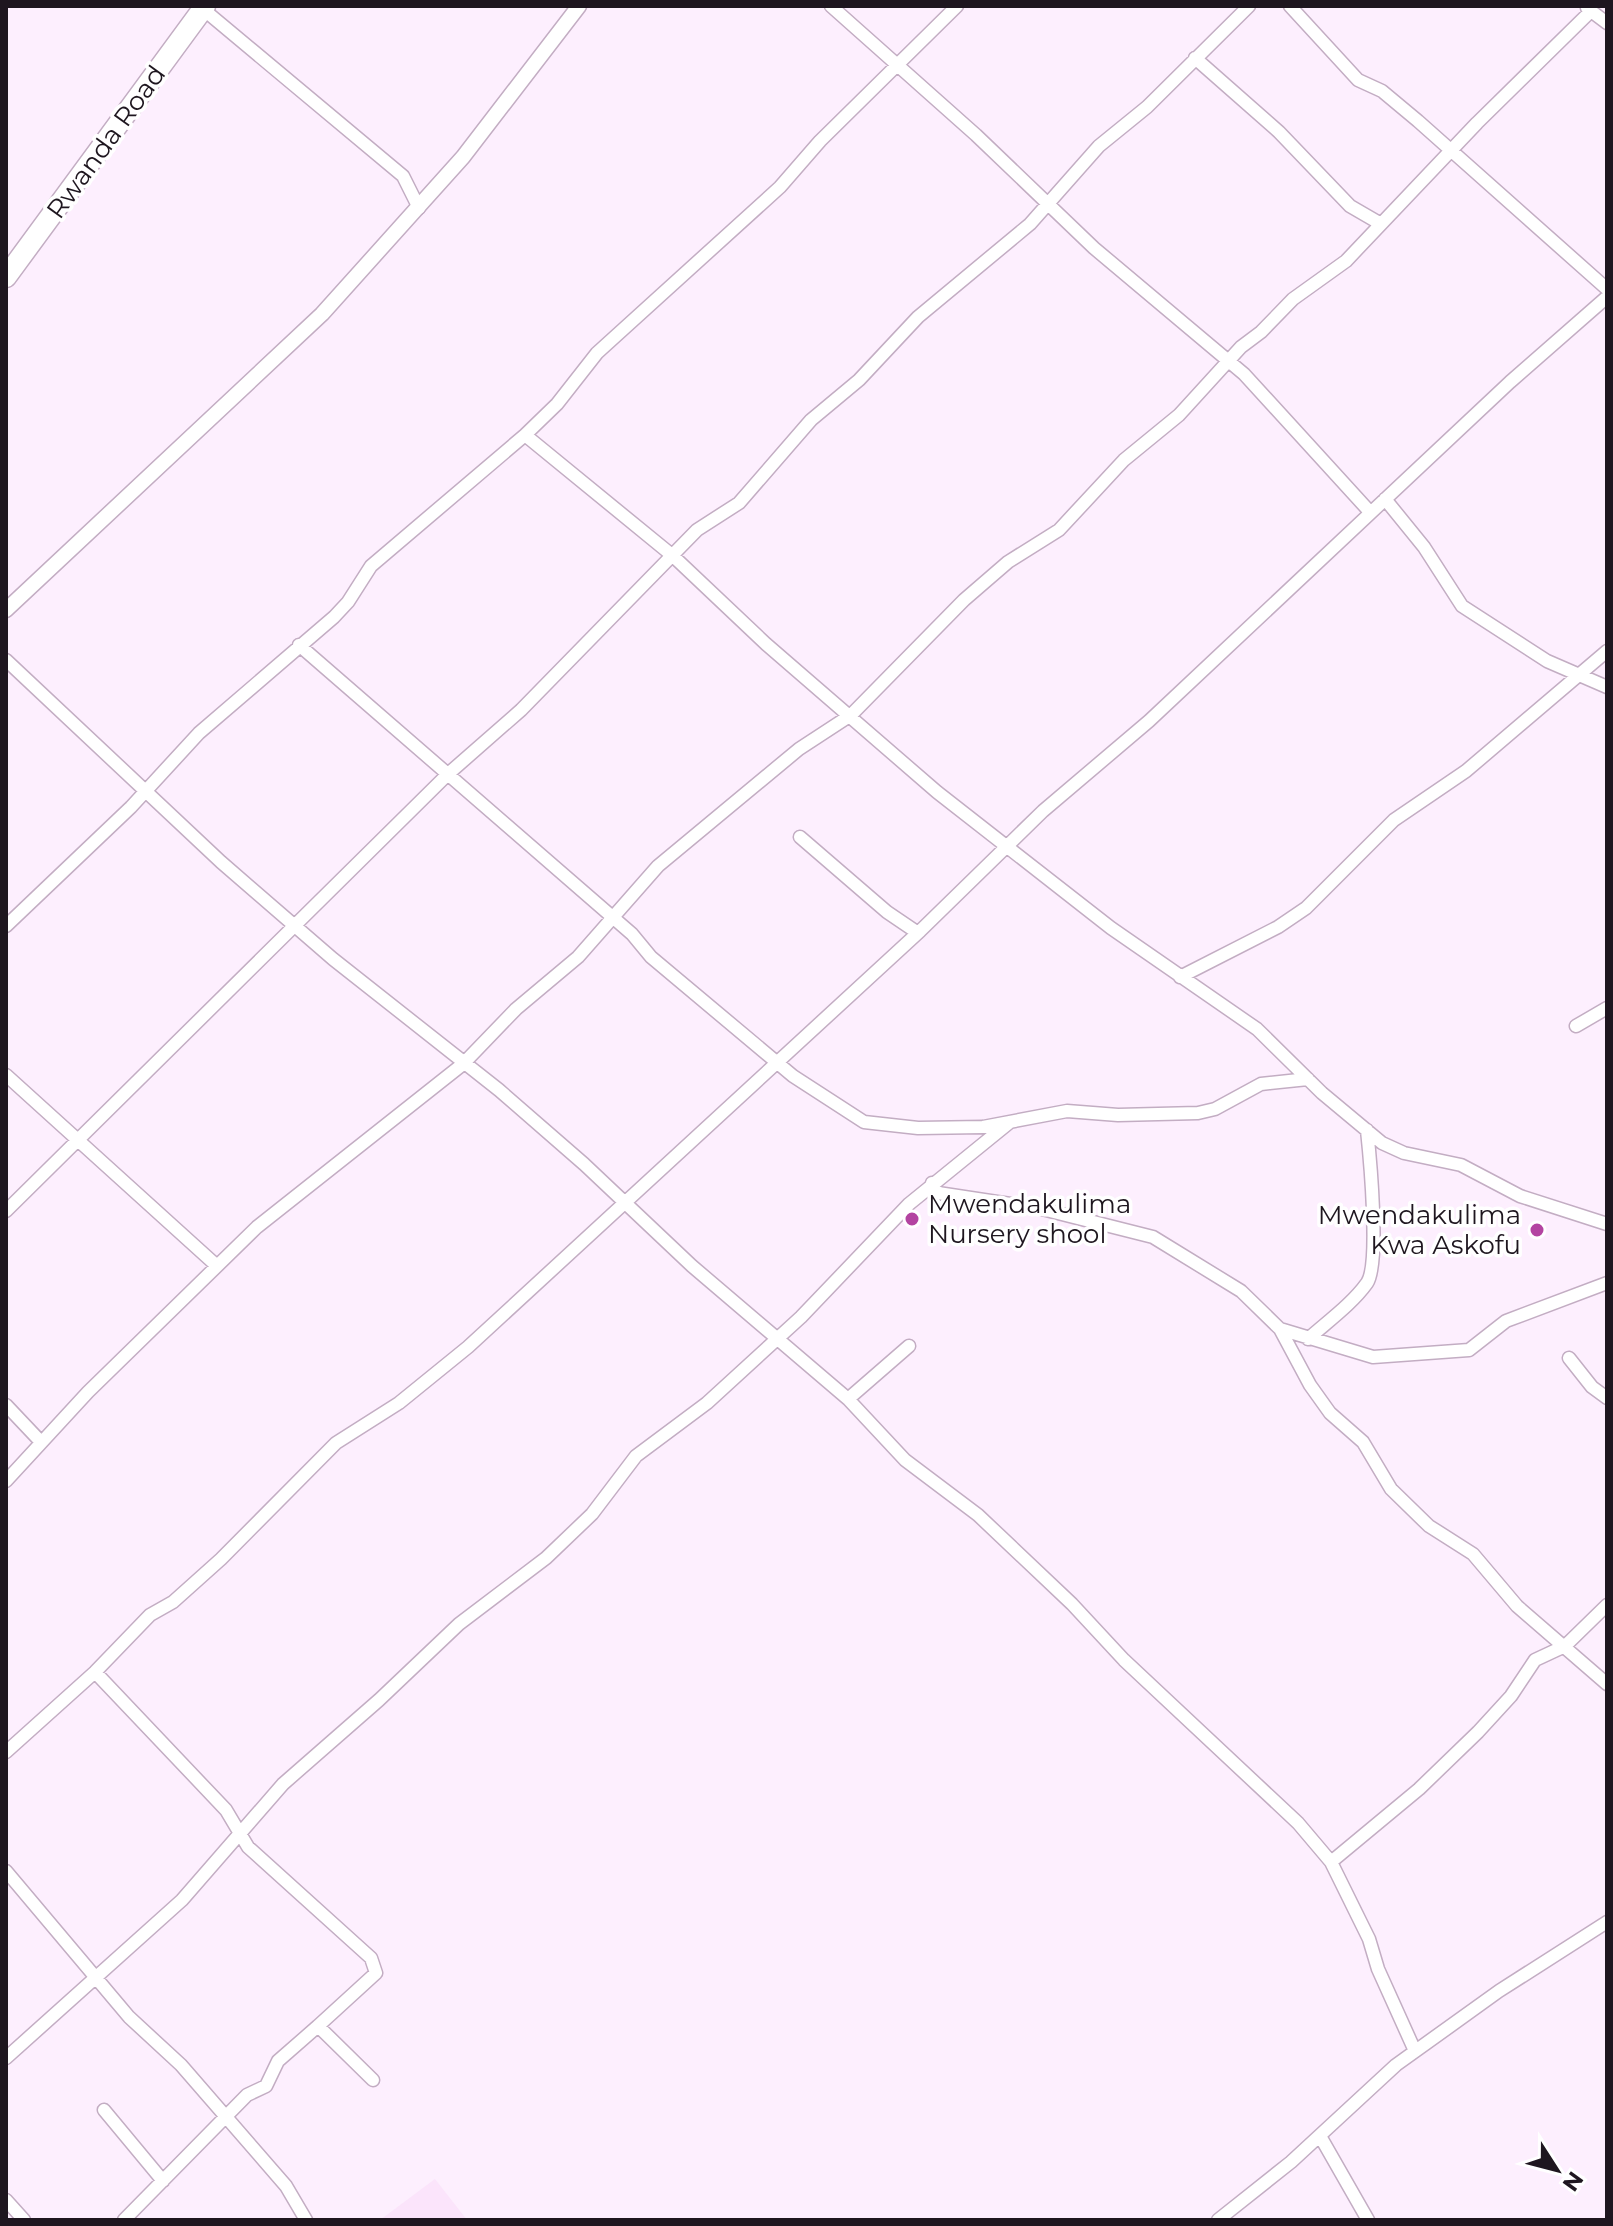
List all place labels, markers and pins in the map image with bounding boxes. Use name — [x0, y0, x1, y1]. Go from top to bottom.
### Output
place label: Mwendakulima Nursery shool — [928, 1188, 1131, 1250]
place label: Mwendakulima Kwa Askofu — [1318, 1199, 1521, 1261]
marker: Mwendakulima Nursery shool — [903, 1210, 921, 1228]
marker: Mwendakulima Kwa Askofu — [1528, 1221, 1546, 1239]

